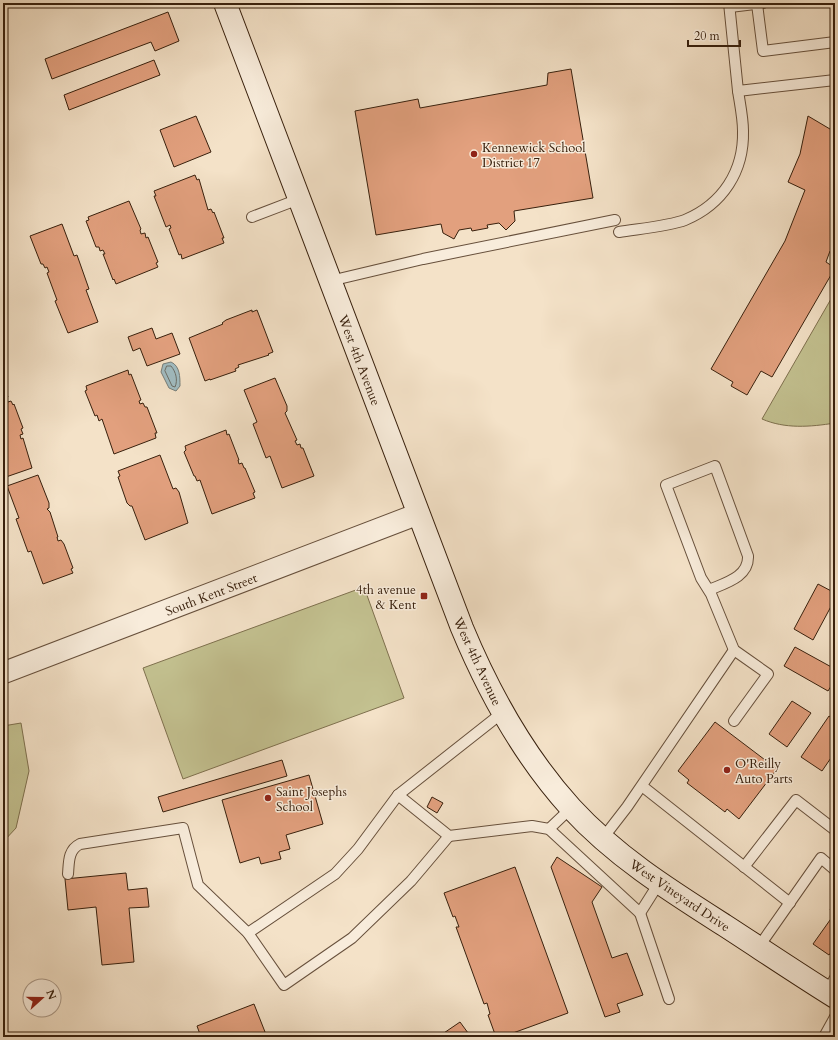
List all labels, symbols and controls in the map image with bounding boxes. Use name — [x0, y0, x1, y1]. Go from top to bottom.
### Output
scale bar — [688, 22, 740, 48]
text: 20 m — [694, 28, 721, 44]
place label: Kennewick School District 17 — [482, 139, 586, 172]
marker: Kennewick School District 17 — [469, 149, 479, 159]
street label: West 4th Avenue — [333, 311, 385, 408]
street label: South Kent Street — [163, 569, 260, 621]
place label: 4th avenue & Kent — [356, 581, 416, 614]
marker: 4th avenue & Kent — [419, 591, 429, 601]
street label: West 4th Avenue — [448, 613, 506, 709]
place label: O'Reilly Auto Parts — [735, 755, 793, 788]
marker: O'Reilly Auto Parts — [722, 765, 732, 775]
place label: Saint Josephs School — [276, 783, 347, 816]
marker: Saint Josephs School — [263, 793, 273, 803]
street label: West Vineyard Drive — [625, 855, 733, 936]
north arrow — [22, 978, 62, 1018]
text: N — [42, 987, 60, 1002]

